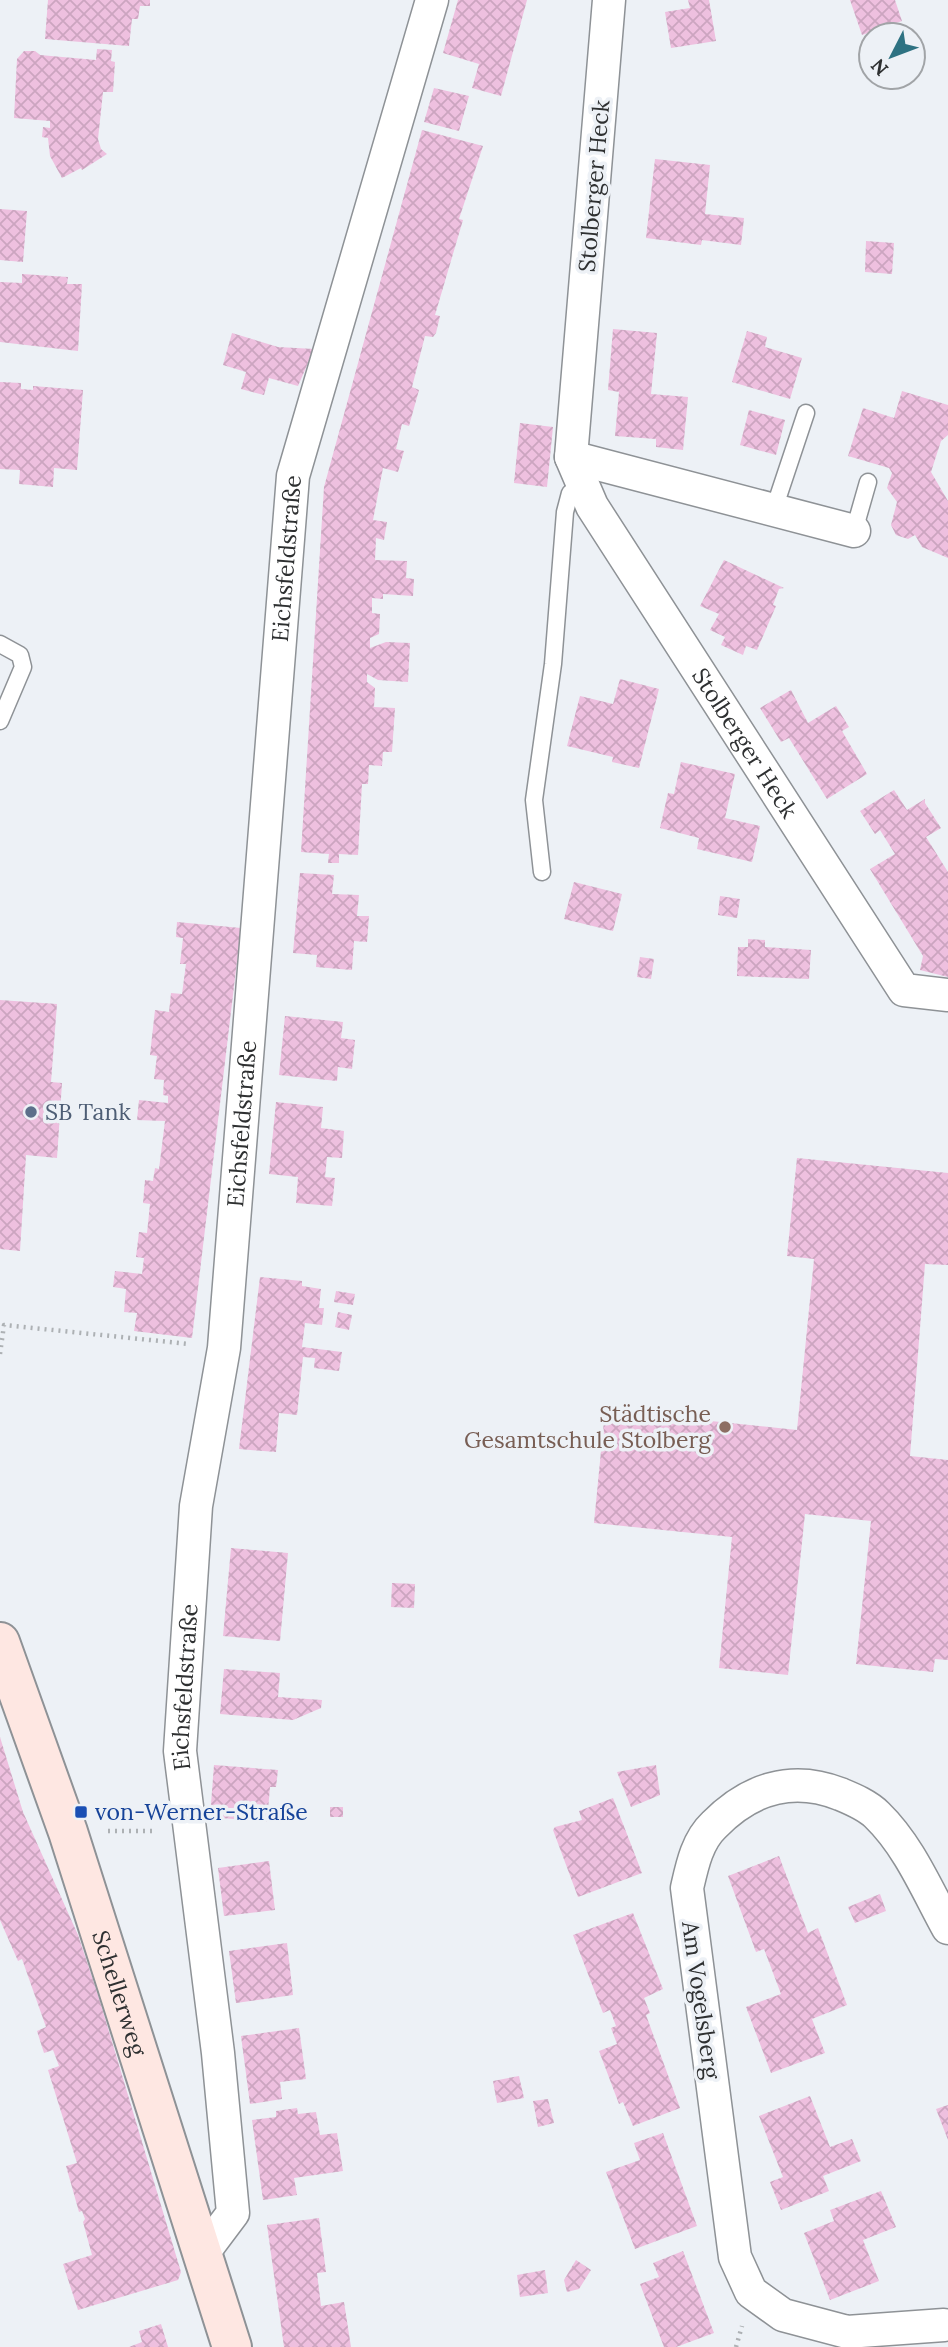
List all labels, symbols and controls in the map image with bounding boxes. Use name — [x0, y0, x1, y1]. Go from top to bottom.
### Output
north arrow — [857, 21, 927, 91]
text: N — [865, 54, 893, 81]
street label: Stolberger Heck — [572, 98, 616, 273]
street label: Eichsfeldstraße — [265, 474, 307, 643]
street label: Stolberger Heck — [686, 662, 805, 824]
street label: Eichsfeldstraße — [220, 1039, 262, 1208]
place label: SB Tank — [45, 1097, 131, 1126]
marker: SB Tank — [23, 1104, 39, 1120]
place label: Städtische Gesamtschule Stolberg — [464, 1399, 712, 1454]
marker: Städtische Gesamtschule Stolberg — [717, 1419, 733, 1435]
street label: Eichsfeldstraße — [165, 1603, 204, 1772]
place label: von-Werner-Straße — [95, 1797, 308, 1826]
marker: von-Werner-Straße — [73, 1804, 89, 1820]
street label: Am Vogelsberg — [676, 1918, 727, 2082]
street label: Schellerweg — [86, 1927, 154, 2061]

